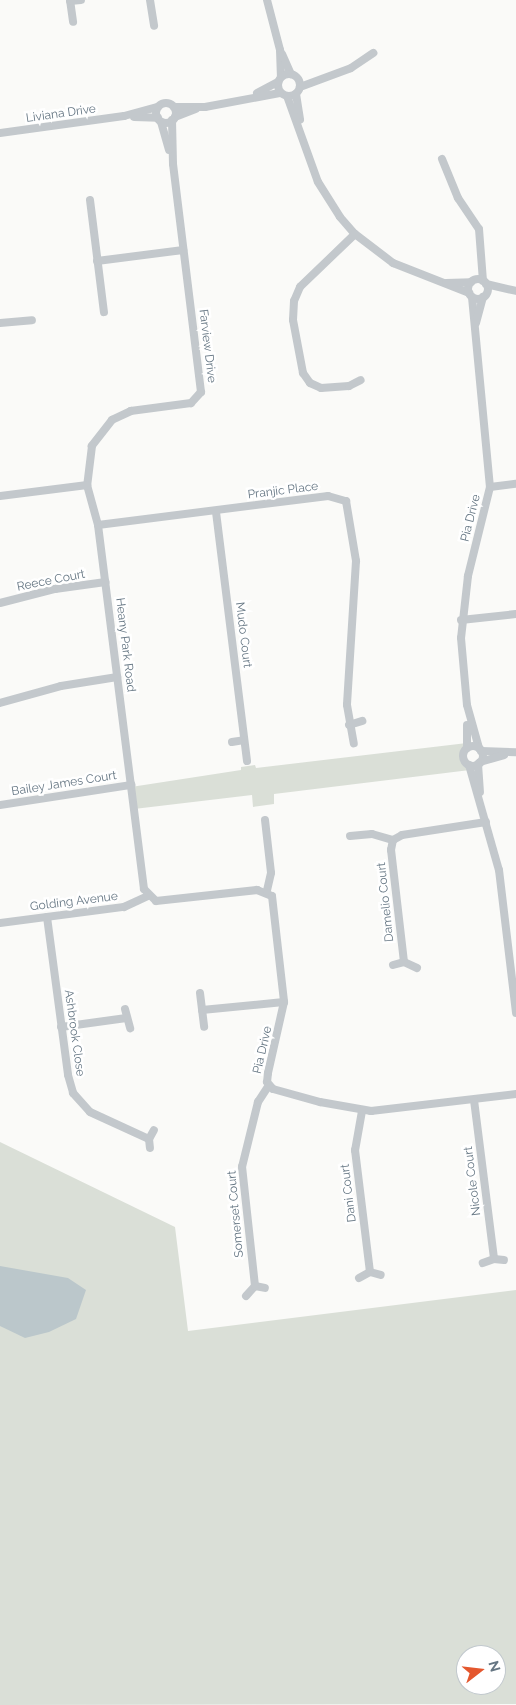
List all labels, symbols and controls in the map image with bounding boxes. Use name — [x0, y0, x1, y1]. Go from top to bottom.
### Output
street label: Liviana Drive — [25, 102, 97, 126]
street label: Farview Drive — [195, 308, 219, 384]
street label: Pranjic Place — [247, 480, 319, 502]
street label: Pia Drive — [458, 493, 484, 543]
street label: Reece Court — [16, 567, 86, 595]
street label: Heany Park Road — [112, 597, 138, 693]
street label: Mudo Court — [232, 601, 254, 669]
street label: Bailey James Court — [10, 769, 118, 799]
street label: Damelio Court — [375, 861, 397, 943]
street label: Golding Avenue — [29, 889, 119, 915]
street label: Ashbrook Close — [61, 989, 87, 1077]
street label: Pia Drive — [251, 1025, 275, 1075]
street label: Nicole Court — [462, 1146, 484, 1216]
street label: Dani Court — [338, 1163, 360, 1223]
street label: Somerset Court — [225, 1170, 247, 1258]
north arrow — [456, 1645, 506, 1695]
text: N — [485, 1659, 504, 1673]

